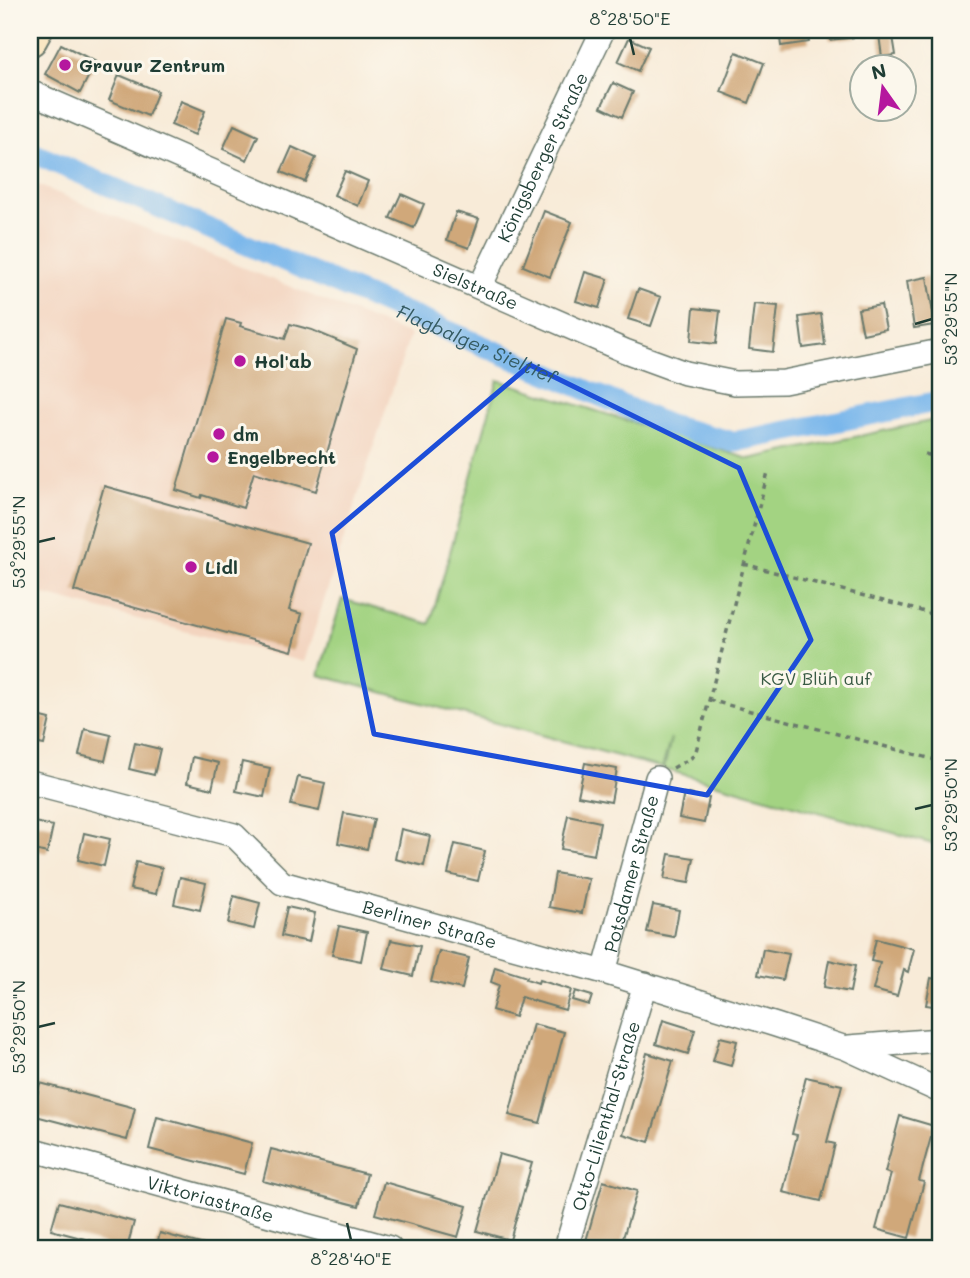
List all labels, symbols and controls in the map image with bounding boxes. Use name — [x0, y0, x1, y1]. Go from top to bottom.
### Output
text: 8°28'50"E — [590, 6, 670, 30]
north arrow — [848, 52, 918, 122]
place label: Gravur Zentrum — [79, 53, 225, 77]
marker: Gravur Zentrum — [57, 57, 73, 73]
text: N — [869, 57, 889, 85]
street label: Königsberger Straße — [491, 68, 593, 246]
street label: Sielstraße — [429, 257, 522, 315]
text: 53°29'55"N — [938, 272, 962, 366]
water label: Flagbalger Sieltief — [393, 298, 562, 389]
place label: Hol'ab — [254, 349, 312, 373]
marker: Hol'ab — [232, 353, 248, 369]
place label: dm — [233, 422, 259, 446]
marker: dm — [211, 426, 227, 442]
place label: Engelbrecht — [227, 445, 336, 469]
marker: Engelbrecht — [205, 449, 221, 465]
text: 53°29'55"N — [6, 495, 30, 589]
place label: Lidl — [205, 555, 238, 579]
marker: Lidl — [183, 559, 199, 575]
park label: KGV Blüh auf — [760, 666, 873, 690]
text: 53°29'50"N — [938, 758, 962, 852]
street label: Potsdamer Straße — [598, 792, 664, 955]
street label: Berliner Straße — [360, 894, 500, 954]
text: 53°29'50"N — [6, 980, 30, 1074]
street label: Otto-Lilienthal-Straße — [566, 1018, 645, 1214]
street label: Viktoriastraße — [144, 1170, 276, 1227]
text: 8°28'40"E — [310, 1246, 392, 1270]

